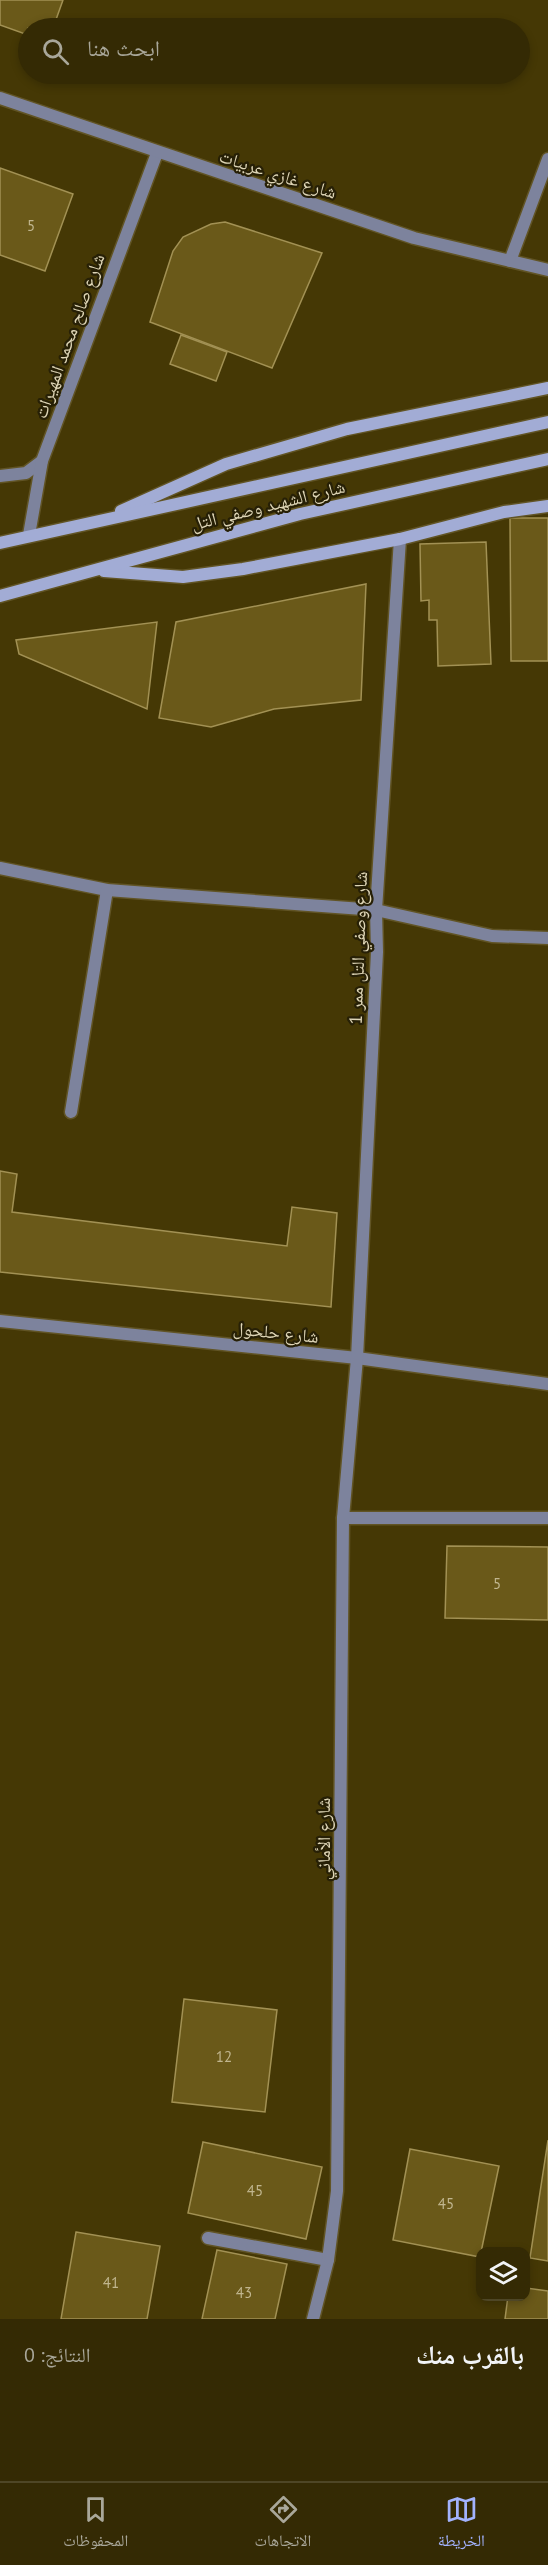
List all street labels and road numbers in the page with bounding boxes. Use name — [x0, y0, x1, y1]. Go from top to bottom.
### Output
street label: شارع غازي عربيات — [215, 144, 339, 207]
street label: شارع صالح محمد المهيرات — [28, 250, 110, 422]
street label: شارع الشهيد وصفي التل — [189, 475, 348, 539]
street label: شارع وصفي التل ممر 1 — [344, 871, 376, 1025]
street label: شارع حلحول — [232, 1316, 320, 1348]
street label: شارع الأماني — [312, 1798, 338, 1880]

